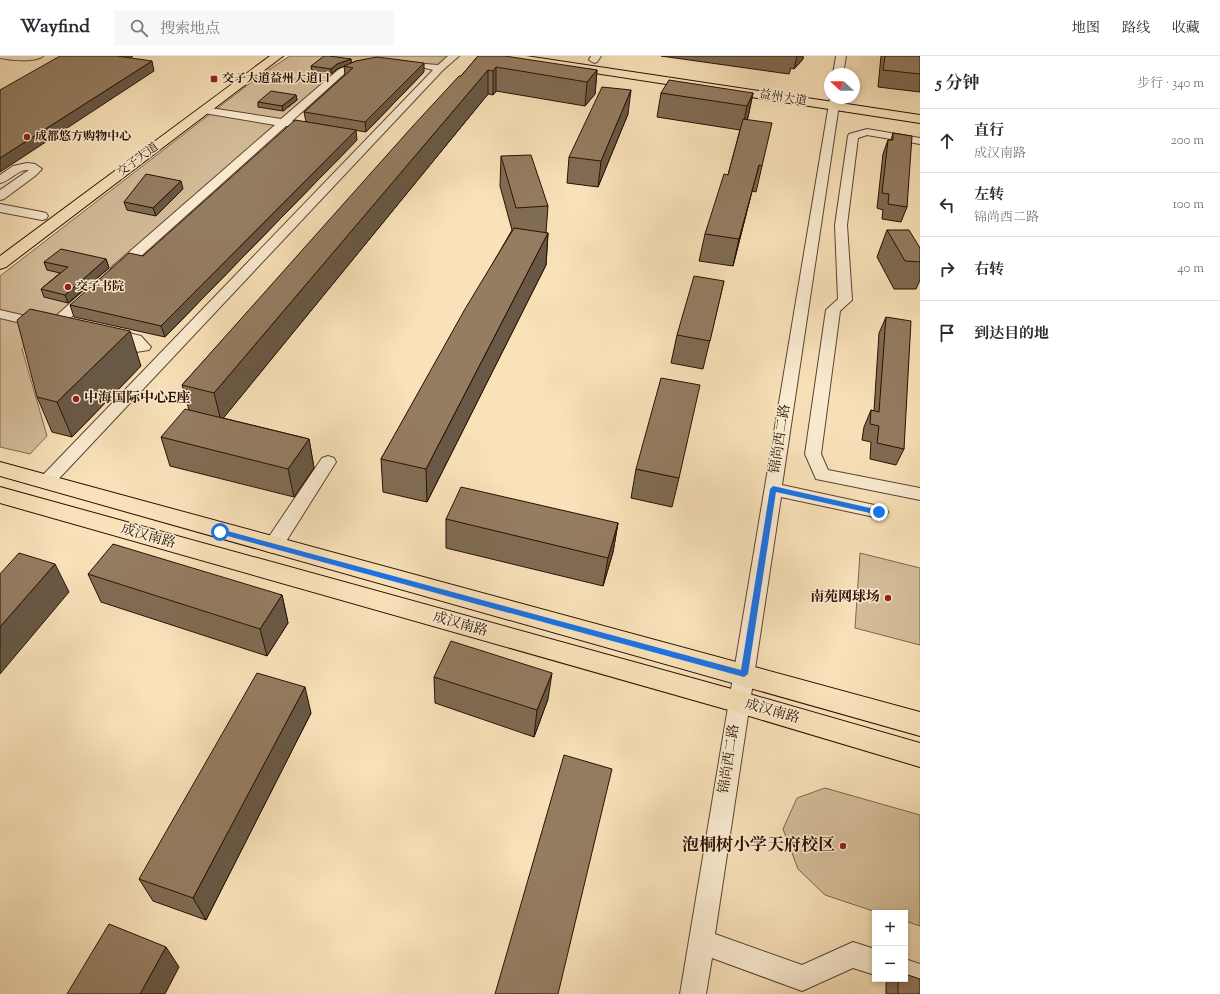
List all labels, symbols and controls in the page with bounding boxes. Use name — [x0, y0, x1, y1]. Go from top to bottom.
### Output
search box — [114, 10, 394, 46]
text: Wayfind — [20, 14, 90, 41]
icon: search — [128, 17, 150, 39]
text: 搜索地点 — [160, 19, 220, 40]
text: 地图 — [1072, 19, 1100, 39]
text: 路线 — [1122, 19, 1150, 39]
text: 收藏 — [1172, 19, 1200, 39]
north arrow — [824, 68, 860, 104]
place label: 交子大道益州大道口 — [222, 70, 330, 88]
text: 5 分钟 — [936, 72, 979, 96]
marker: 交子大道益州大道口 — [209, 74, 219, 84]
text: 步行 · 340 m — [1137, 75, 1204, 93]
street label: 益州大道 — [758, 85, 808, 111]
text: 直行 — [974, 121, 1004, 142]
place label: 成都悠方购物中心 — [35, 128, 131, 146]
icon: ahead — [936, 130, 958, 152]
marker: 成都悠方购物中心 — [22, 132, 32, 142]
text: 200 m — [1171, 132, 1204, 150]
street label: 交子大道 — [113, 138, 163, 182]
text: 成汉南路 — [974, 145, 1026, 163]
text: 左转 — [974, 185, 1004, 206]
icon: left — [936, 194, 958, 216]
text: 100 m — [1172, 196, 1204, 214]
text: 锦尚西二路 — [974, 209, 1039, 227]
icon: right — [936, 258, 958, 280]
text: 右转 — [974, 260, 1004, 281]
text: 40 m — [1177, 260, 1204, 278]
place label: 交子书院 — [76, 278, 124, 296]
marker: 交子书院 — [63, 282, 73, 292]
icon: arrive — [936, 322, 958, 344]
text: 到达目的地 — [974, 324, 1049, 345]
place label: 中海国际中心E座 — [84, 389, 190, 409]
marker: 中海国际中心E座 — [71, 394, 81, 404]
street label: 锦尚西二路 — [766, 403, 796, 475]
route end — [870, 503, 888, 521]
street label: 成汉南路 — [118, 520, 178, 554]
route start — [211, 523, 229, 541]
place label: 南苑网球场 — [810, 588, 880, 608]
marker: 南苑网球场 — [883, 593, 893, 603]
street label: 成汉南路 — [430, 608, 490, 642]
street label: 成汉南路 — [742, 695, 802, 729]
street label: 锦尚西二路 — [715, 723, 745, 795]
place label: 泡桐树小学天府校区 — [682, 834, 835, 858]
marker: 泡桐树小学天府校区 — [838, 841, 848, 851]
map controls — [872, 910, 908, 982]
button: + — [872, 910, 908, 946]
button: − — [872, 946, 908, 982]

